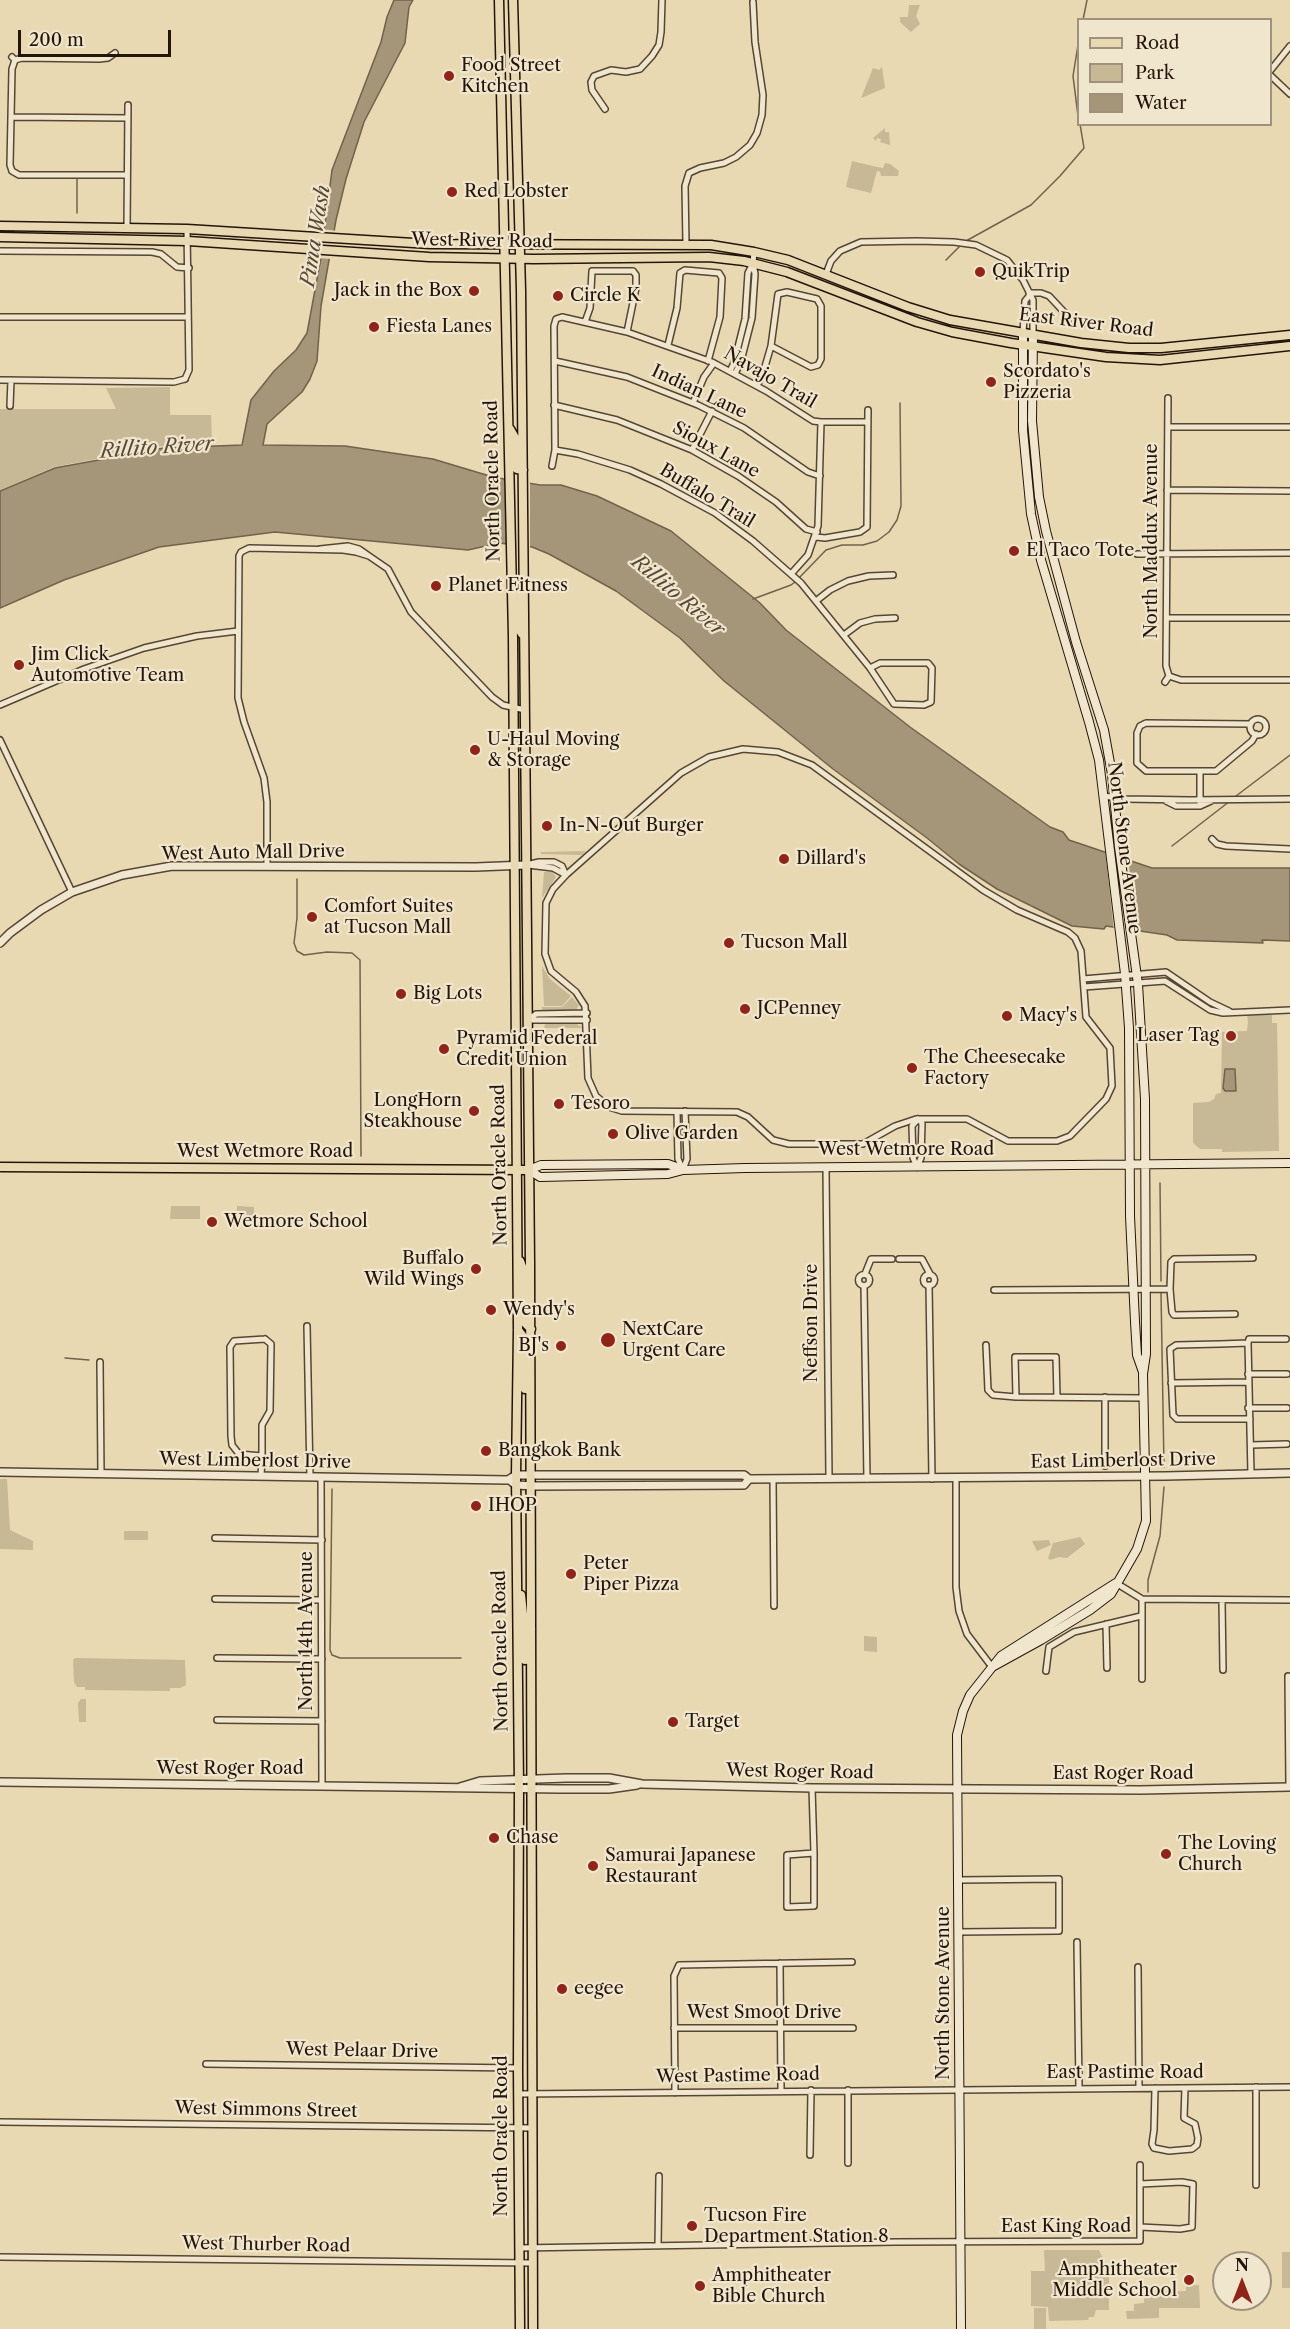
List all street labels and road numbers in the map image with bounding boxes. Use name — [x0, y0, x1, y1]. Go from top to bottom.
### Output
street label: West River Road — [411, 229, 553, 253]
street label: East River Road — [1017, 304, 1155, 342]
street label: Navajo Trail — [720, 343, 820, 413]
street label: Indian Lane — [648, 361, 750, 423]
street label: North Oracle Road — [481, 400, 505, 562]
street label: Sioux Lane — [669, 417, 763, 483]
street label: North Maddux Avenue — [1141, 443, 1163, 639]
street label: Buffalo Trail — [656, 459, 758, 533]
street label: North Stone Avenue — [1103, 760, 1145, 936]
street label: West Auto Mall Drive — [161, 841, 345, 865]
street label: North Oracle Road — [488, 1084, 512, 1246]
street label: West Wetmore Road — [818, 1139, 994, 1161]
street label: West Wetmore Road — [177, 1141, 353, 1163]
street label: Neffson Drive — [801, 1264, 823, 1382]
street label: West Limberlost Drive — [159, 1449, 351, 1473]
street label: East Limberlost Drive — [1030, 1449, 1216, 1473]
street label: North 14th Avenue — [296, 1551, 318, 1711]
street label: North Oracle Road — [489, 1570, 513, 1732]
street label: West Roger Road — [156, 1758, 304, 1780]
street label: West Roger Road — [726, 1760, 874, 1784]
street label: East Roger Road — [1052, 1763, 1194, 1785]
street label: North Stone Avenue — [933, 1906, 955, 2080]
street label: West Smoot Drive — [687, 2002, 841, 2024]
street label: West Pelaar Drive — [286, 2039, 438, 2063]
street label: North Oracle Road — [491, 2055, 513, 2217]
street label: East Pastime Road — [1046, 2062, 1204, 2084]
street label: West Pastime Road — [656, 2064, 820, 2088]
street label: West Simmons Street — [174, 2098, 358, 2122]
street label: East King Road — [1001, 2216, 1131, 2238]
street label: West Thurber Road — [182, 2233, 350, 2257]

